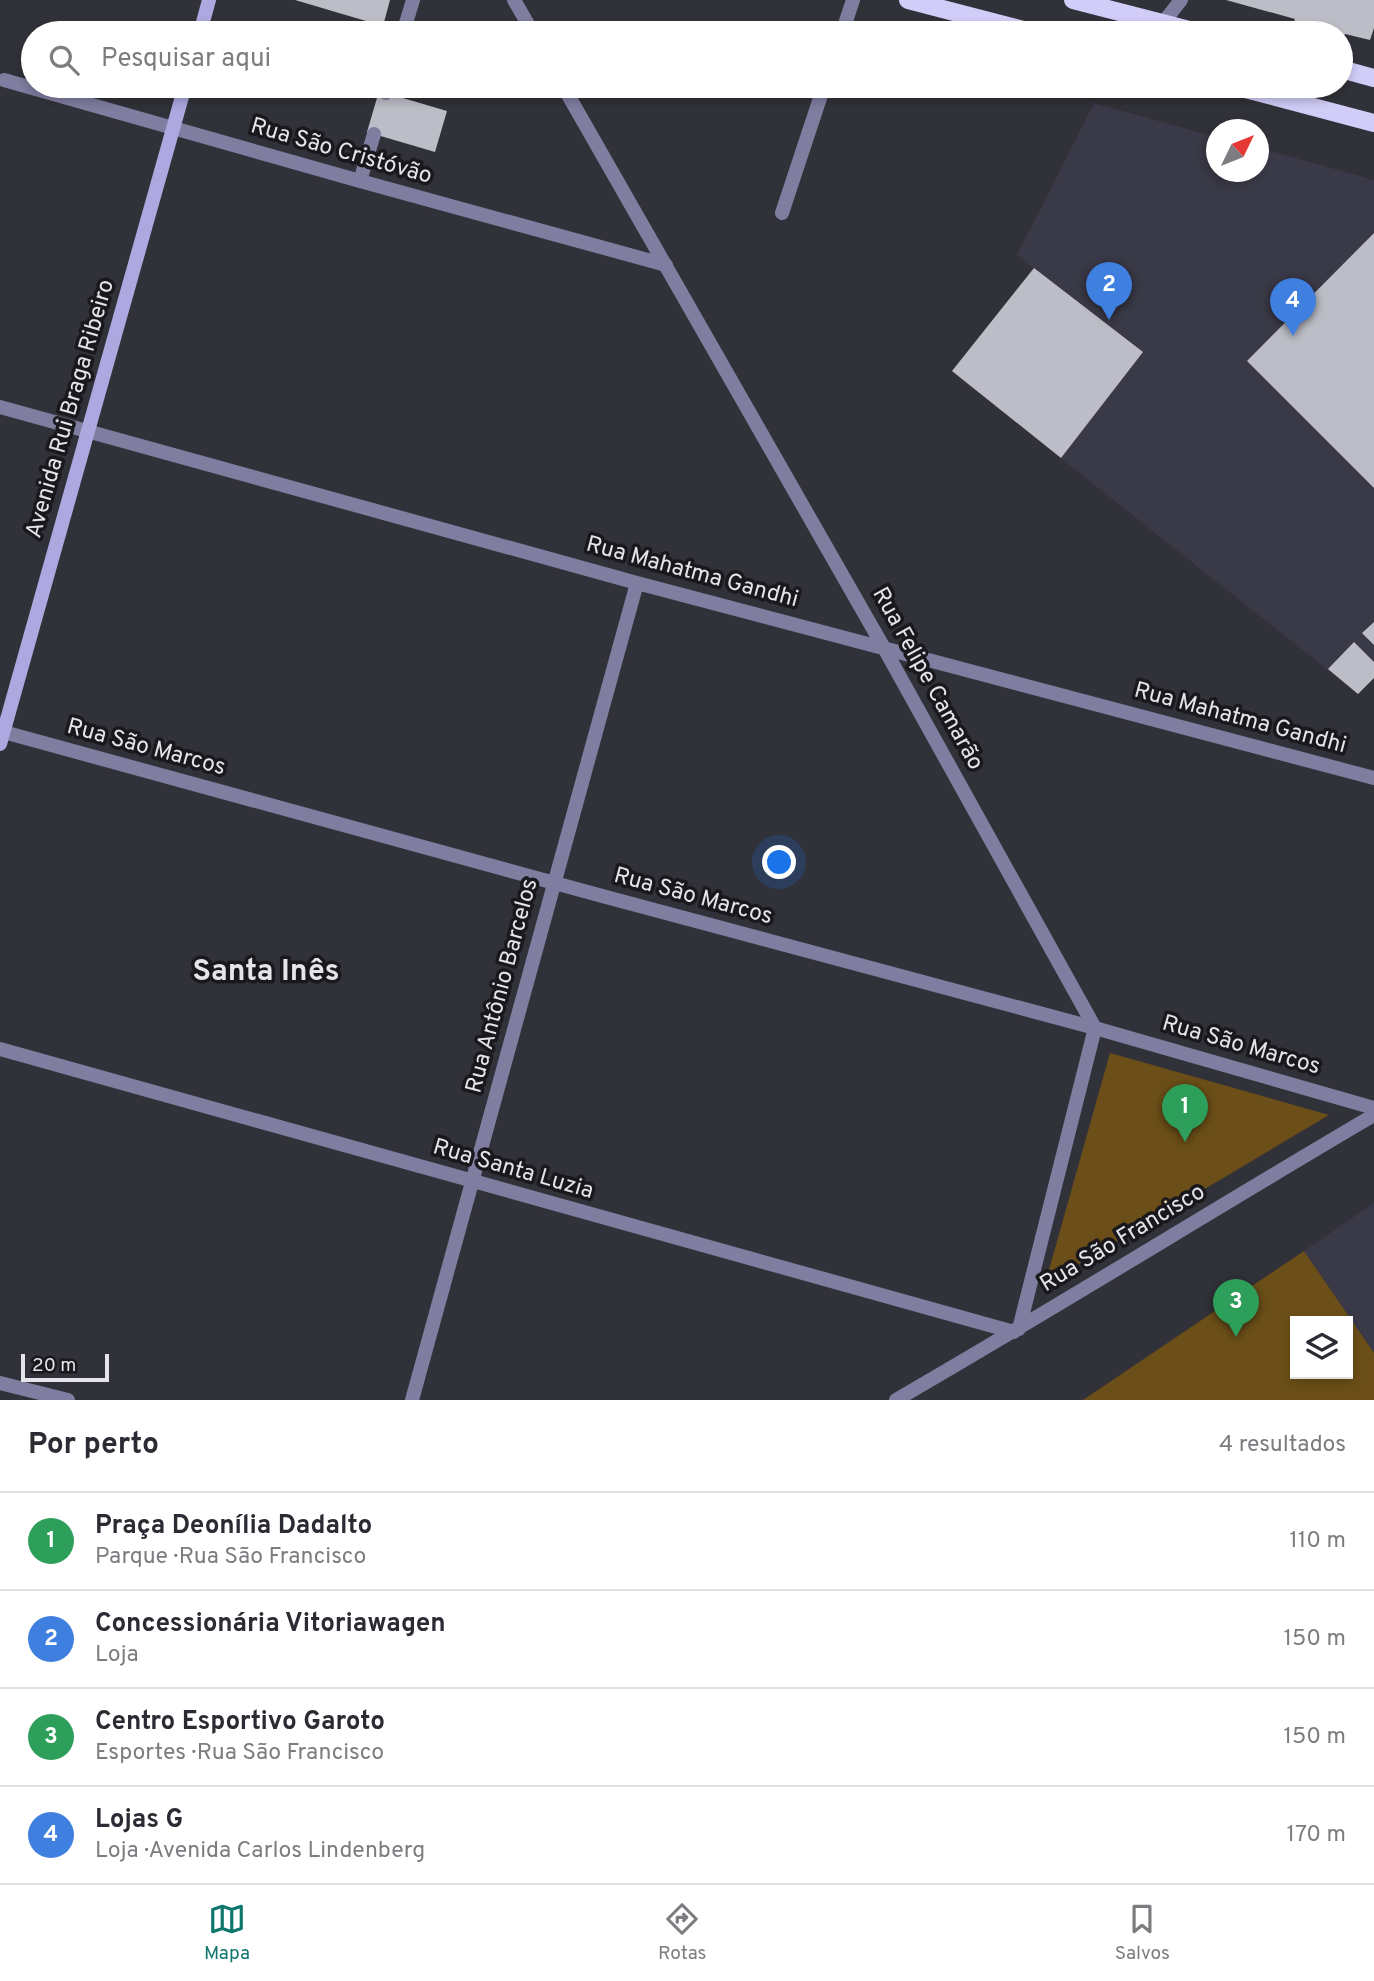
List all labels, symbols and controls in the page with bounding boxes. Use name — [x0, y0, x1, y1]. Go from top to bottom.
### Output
search box — [21, 21, 1353, 98]
icon: search — [45, 41, 83, 79]
text: Pesquisar aqui — [101, 43, 271, 76]
street label: Rua São Cristóvão — [247, 112, 435, 192]
north arrow — [1206, 119, 1269, 182]
pin: 2 — [1086, 262, 1132, 320]
street label: Avenida Rui Braga Ribeiro — [20, 276, 122, 542]
pin: 4 — [1270, 278, 1316, 336]
street label: Rua Mahatma Gandhi — [583, 531, 801, 615]
street label: Rua Felipe Camarão — [865, 582, 989, 776]
street label: Rua Mahatma Gandhi — [1131, 677, 1349, 761]
street label: Rua São Marcos — [63, 713, 229, 783]
your location — [762, 845, 796, 879]
street label: Rua São Marcos — [610, 862, 776, 932]
street label: Rua Antônio Barcelos — [460, 876, 546, 1096]
district label: Santa Inês — [193, 954, 339, 991]
street label: Rua São Marcos — [1159, 1010, 1323, 1082]
pin: 1 — [1162, 1084, 1208, 1142]
street label: Rua Santa Luzia — [429, 1133, 597, 1207]
street label: Rua São Francisco — [1035, 1178, 1211, 1300]
pin: 3 — [1213, 1279, 1259, 1337]
map controls — [1290, 1316, 1353, 1379]
button: layers — [1290, 1316, 1353, 1379]
scale bar — [21, 1351, 108, 1383]
text: 20 m — [32, 1354, 76, 1378]
text: Por perto — [28, 1427, 159, 1464]
text: 4 resultados — [1219, 1431, 1346, 1460]
text: Praça Deonília Dadalto — [95, 1510, 372, 1543]
text: 1 — [46, 1527, 56, 1556]
text: 110 m — [1289, 1527, 1346, 1556]
text: Parque · Rua São Francisco — [95, 1543, 366, 1572]
text: Concessionária Vitoriawagen — [95, 1608, 446, 1641]
text: 2 — [44, 1625, 58, 1654]
text: 150 m — [1284, 1625, 1346, 1654]
text: Loja — [95, 1641, 139, 1670]
text: Centro Esportivo Garoto — [95, 1706, 385, 1739]
text: 3 — [44, 1723, 58, 1752]
text: 150 m — [1284, 1723, 1346, 1752]
text: Esportes · Rua São Francisco — [95, 1739, 384, 1768]
text: Lojas G — [95, 1804, 183, 1837]
text: 4 — [44, 1821, 58, 1850]
text: 170 m — [1287, 1821, 1346, 1850]
text: Loja · Avenida Carlos Lindenberg — [95, 1837, 425, 1866]
tab: Mapa — [204, 1900, 250, 1966]
tab: Rotas — [658, 1900, 707, 1966]
tab: Salvos — [1115, 1900, 1170, 1966]

